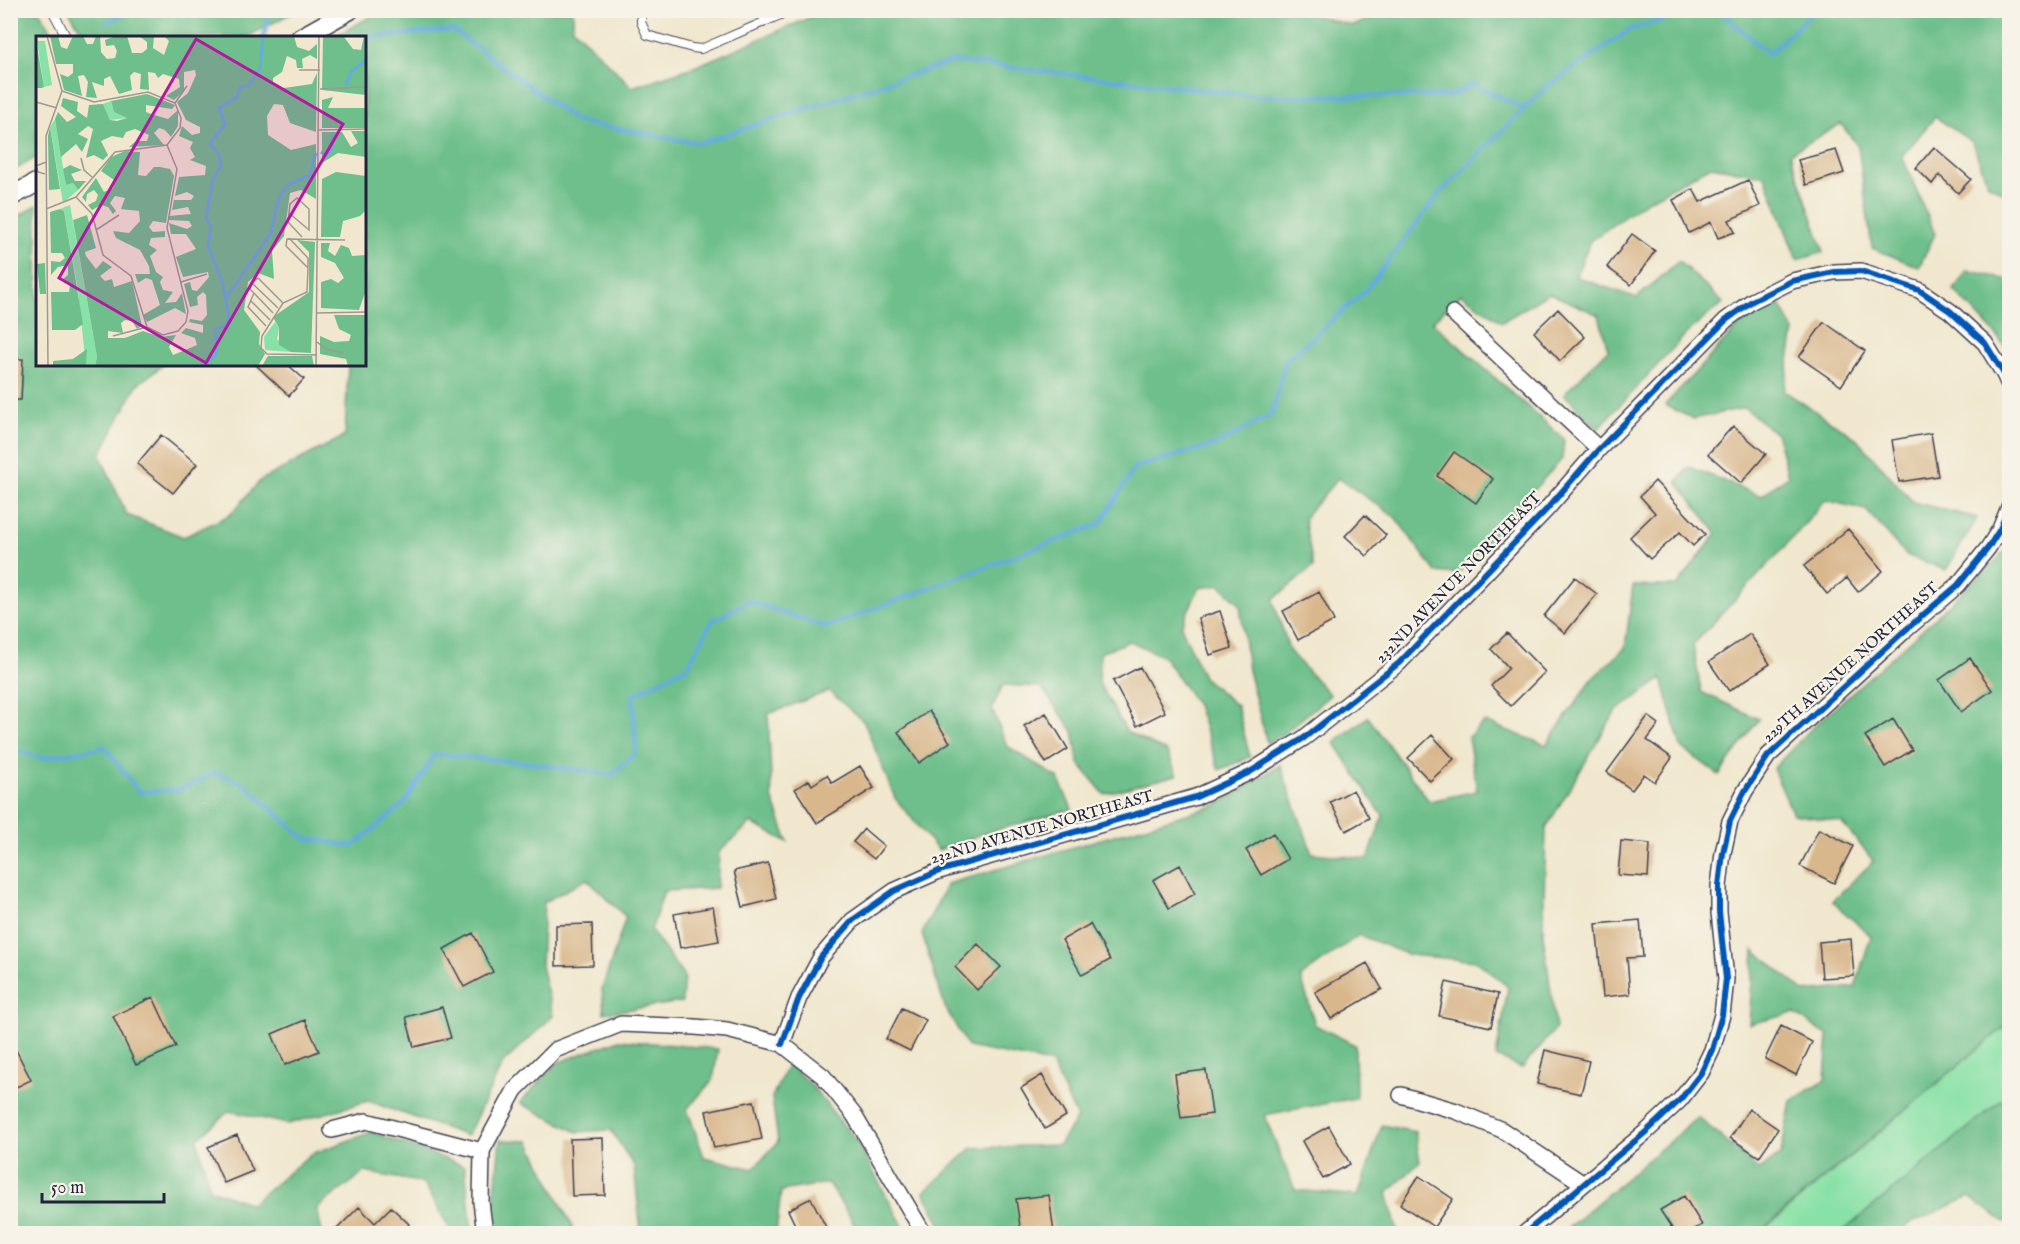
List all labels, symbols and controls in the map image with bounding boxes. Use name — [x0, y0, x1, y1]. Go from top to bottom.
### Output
inset map — [36, 36, 366, 366]
street label: 232ND AVENUE NORTHEAST — [1372, 488, 1547, 668]
street label: 229TH AVENUE NORTHEAST — [1759, 578, 1943, 747]
street label: 232ND AVENUE NORTHEAST — [928, 787, 1156, 869]
scale bar — [42, 1166, 164, 1204]
text: 50 m — [51, 1177, 84, 1200]

